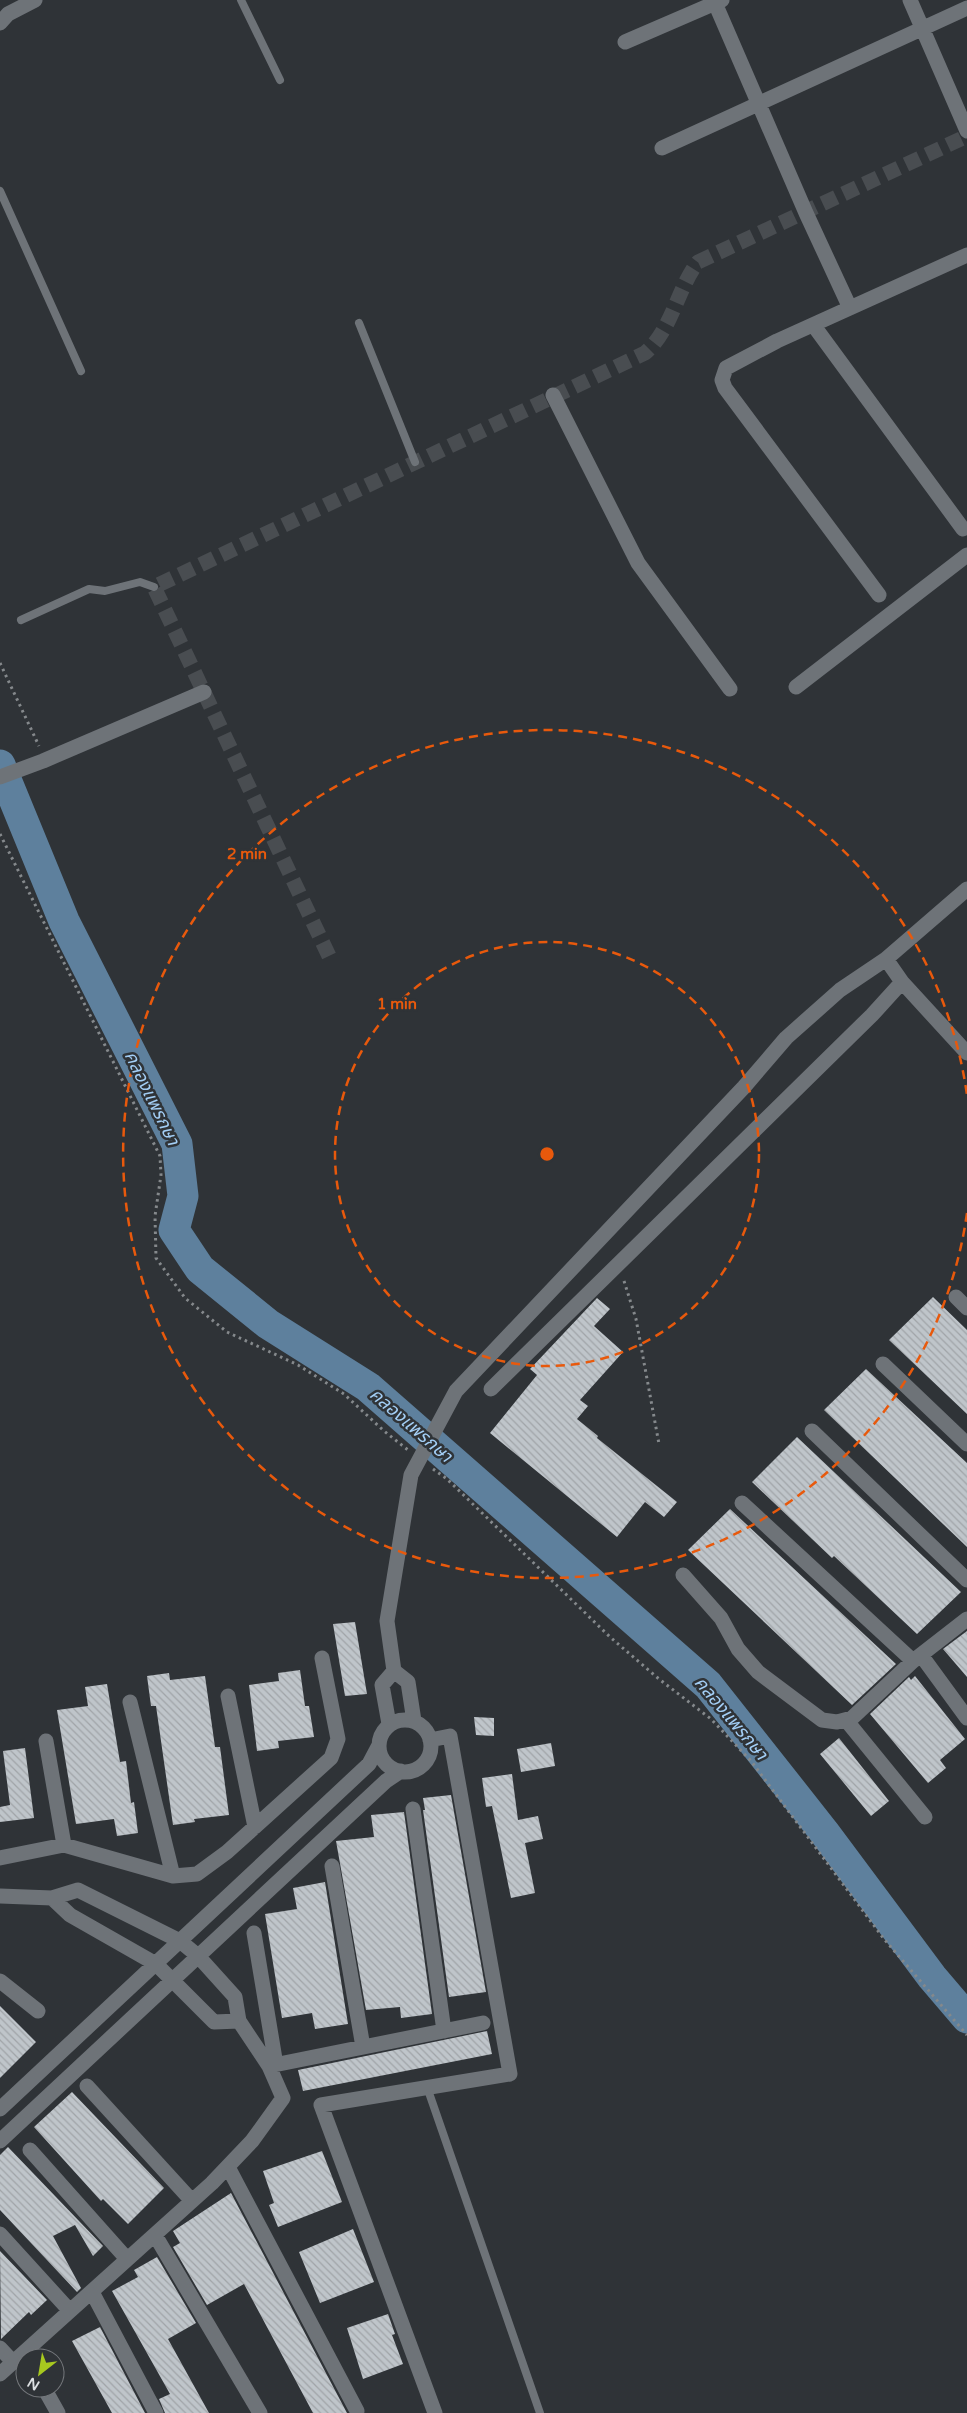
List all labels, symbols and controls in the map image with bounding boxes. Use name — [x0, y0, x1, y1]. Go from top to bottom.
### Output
text: 2 min — [227, 845, 267, 863]
text: 1 min — [377, 995, 417, 1013]
water label: คลองแพรกษา — [120, 1047, 185, 1149]
centre of rings — [538, 1145, 556, 1163]
water label: คลองแพรกษา — [365, 1383, 457, 1467]
water label: คลองแพรกษา — [690, 1672, 773, 1765]
north arrow — [15, 2348, 65, 2398]
text: N — [24, 2374, 43, 2394]

